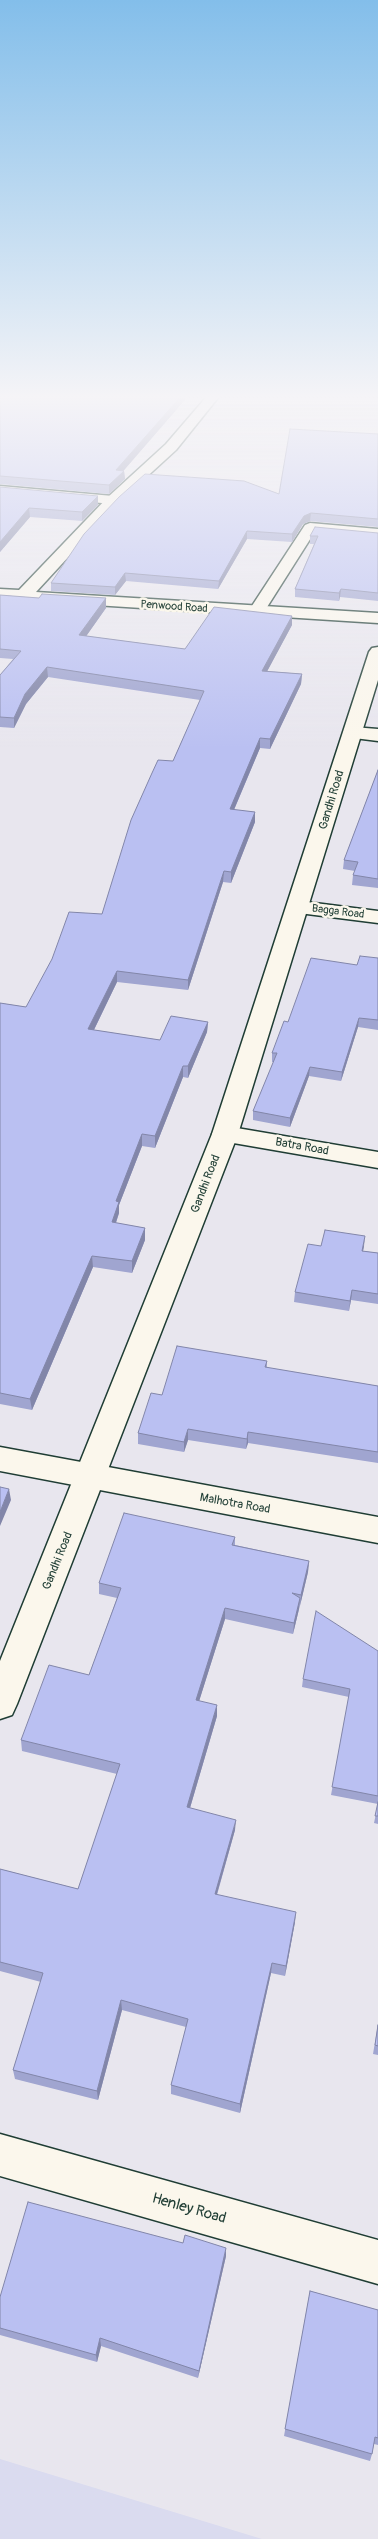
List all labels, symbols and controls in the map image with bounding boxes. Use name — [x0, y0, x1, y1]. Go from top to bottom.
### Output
street label: Penwood Road — [140, 598, 208, 616]
street label: Gandhi Road — [316, 769, 348, 831]
street label: Bagga Road — [311, 902, 365, 922]
street label: Batra Road — [274, 1135, 330, 1159]
street label: Gandhi Road — [188, 1153, 224, 1215]
street label: Malhotra Road — [199, 1491, 271, 1517]
street label: Gandhi Road — [40, 1530, 76, 1592]
street label: Henley Road — [150, 2190, 228, 2228]

